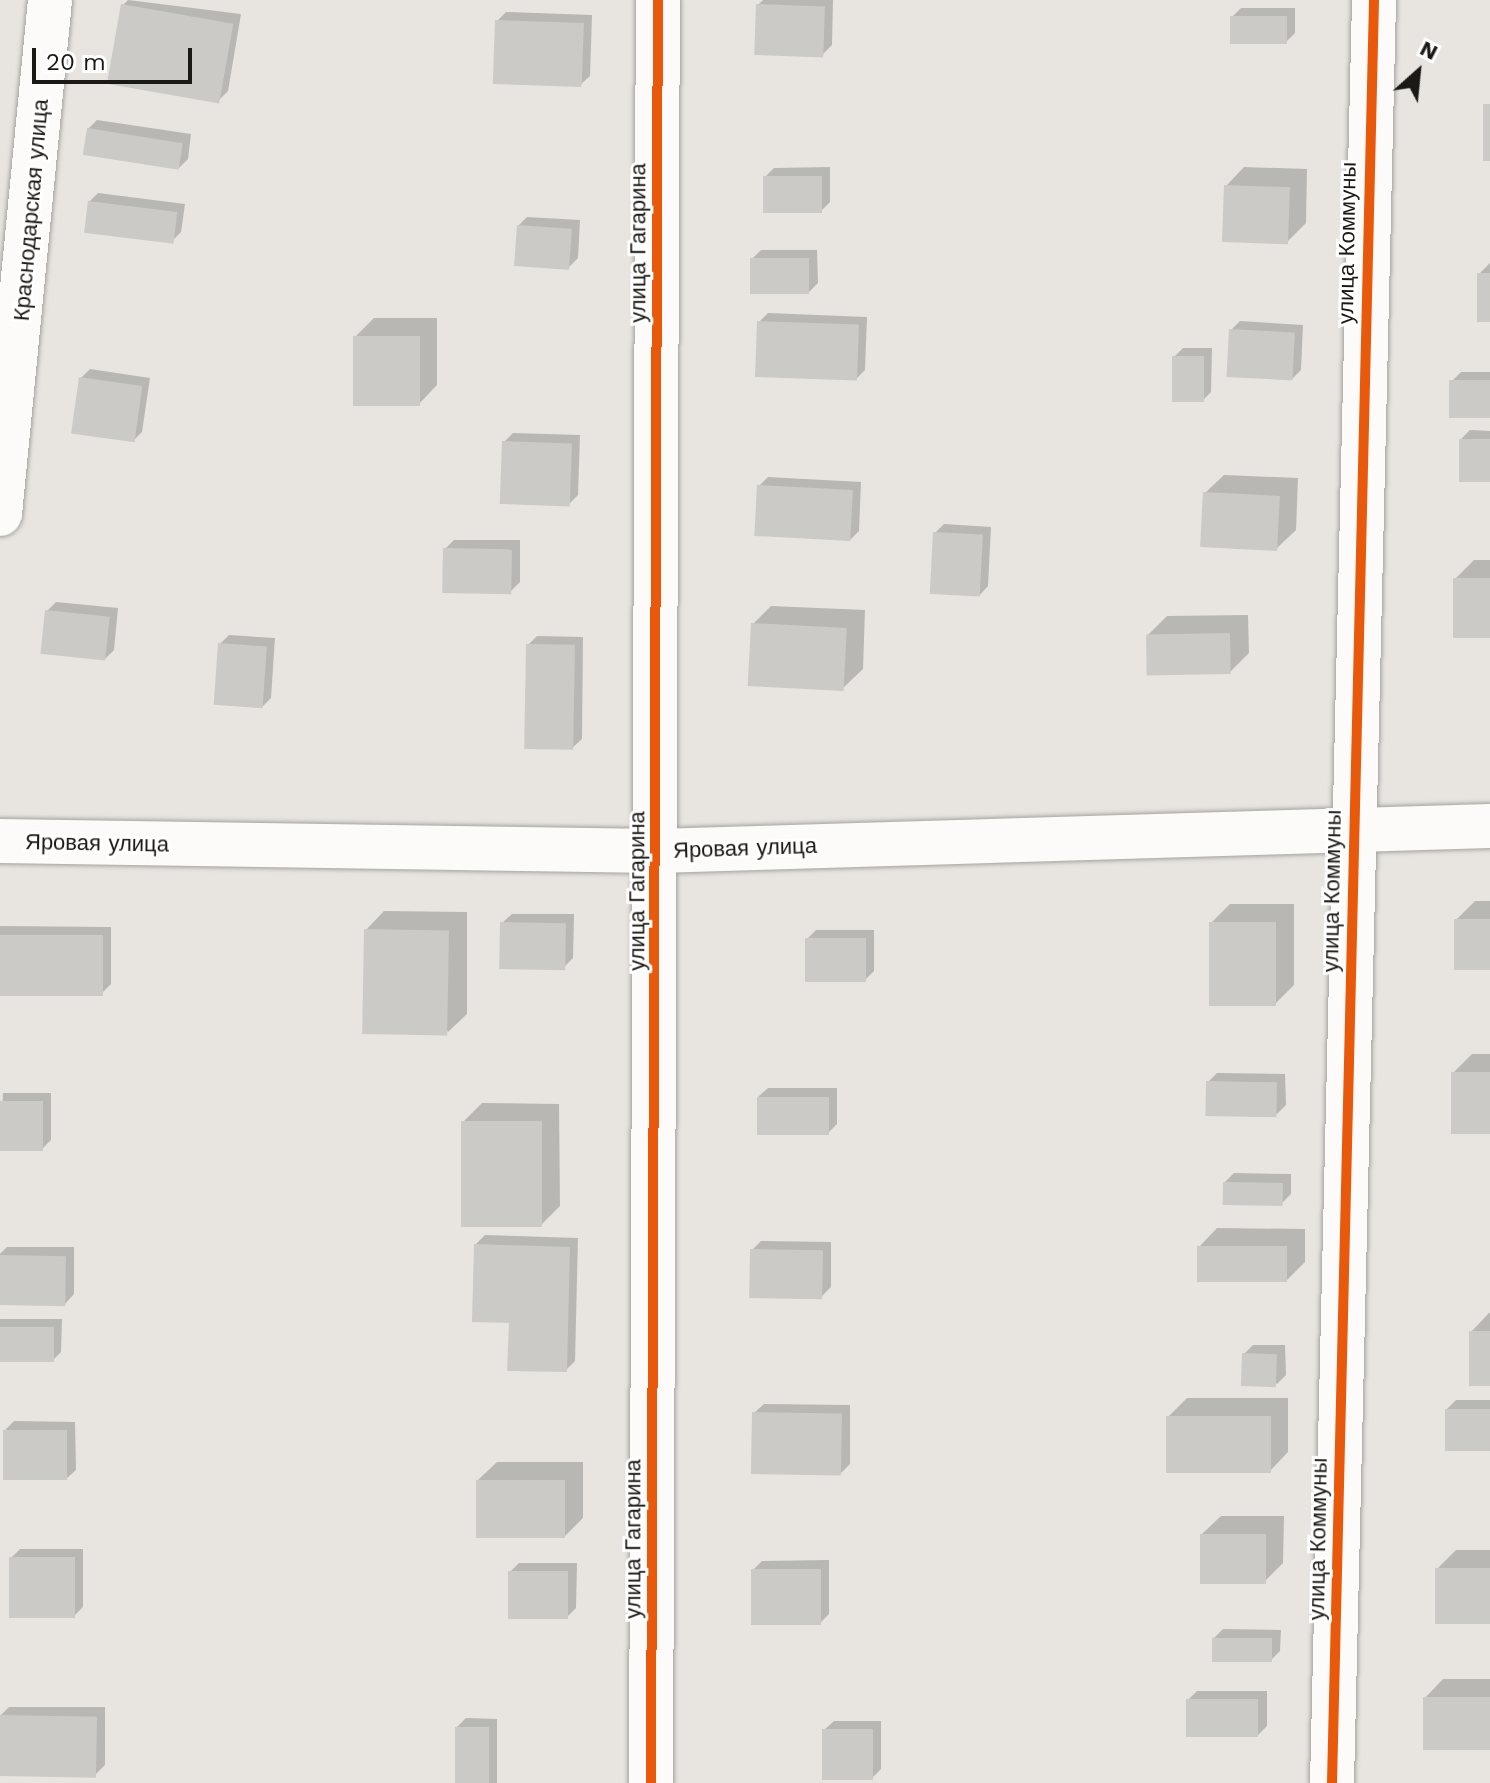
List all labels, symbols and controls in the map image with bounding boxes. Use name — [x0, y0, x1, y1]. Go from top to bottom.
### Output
scale bar — [36, 32, 196, 82]
north arrow — [1378, 32, 1458, 112]
text: N — [1416, 35, 1442, 65]
text: 20 m — [46, 48, 106, 76]
street label: Краснодарская улица — [8, 98, 54, 322]
street label: улица Коммуны — [1332, 162, 1362, 324]
street label: улица Гагарина — [625, 163, 651, 323]
street label: улица Коммуны — [1317, 810, 1347, 972]
street label: улица Гагарина — [624, 811, 650, 971]
street label: Яровая улица — [25, 829, 169, 857]
street label: Яровая улица — [673, 832, 817, 864]
street label: улица Коммуны — [1303, 1458, 1333, 1620]
street label: улица Гагарина — [620, 1459, 646, 1619]

